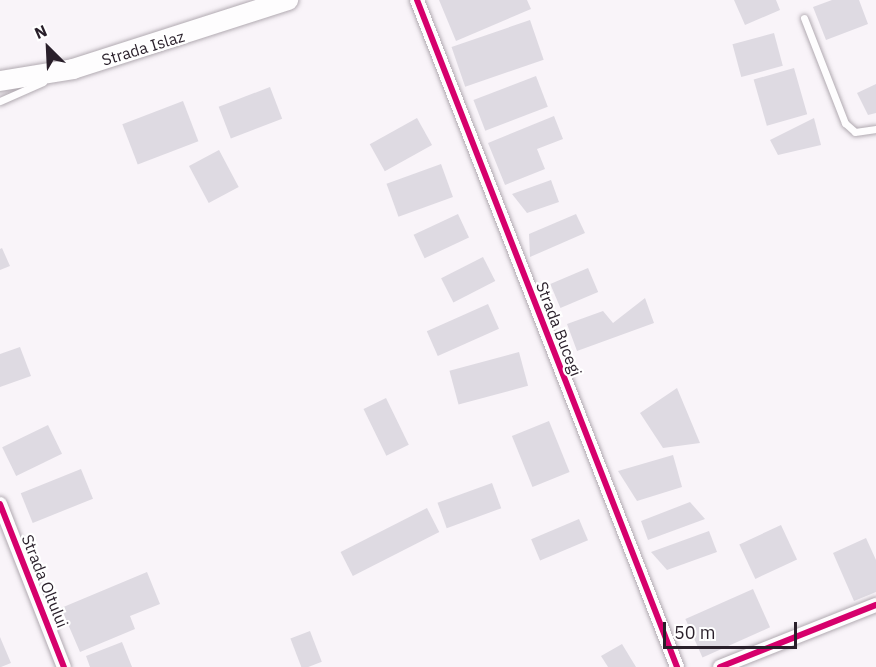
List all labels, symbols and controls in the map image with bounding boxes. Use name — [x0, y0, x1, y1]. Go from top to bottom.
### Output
north arrow — [18, 18, 78, 78]
text: N — [31, 20, 50, 43]
street label: Strada Islaz — [99, 26, 187, 70]
street label: Strada Bucegi — [532, 279, 586, 379]
street label: Strada Oltului — [18, 532, 72, 630]
scale bar — [666, 610, 800, 648]
text: 50 m — [674, 621, 716, 644]

